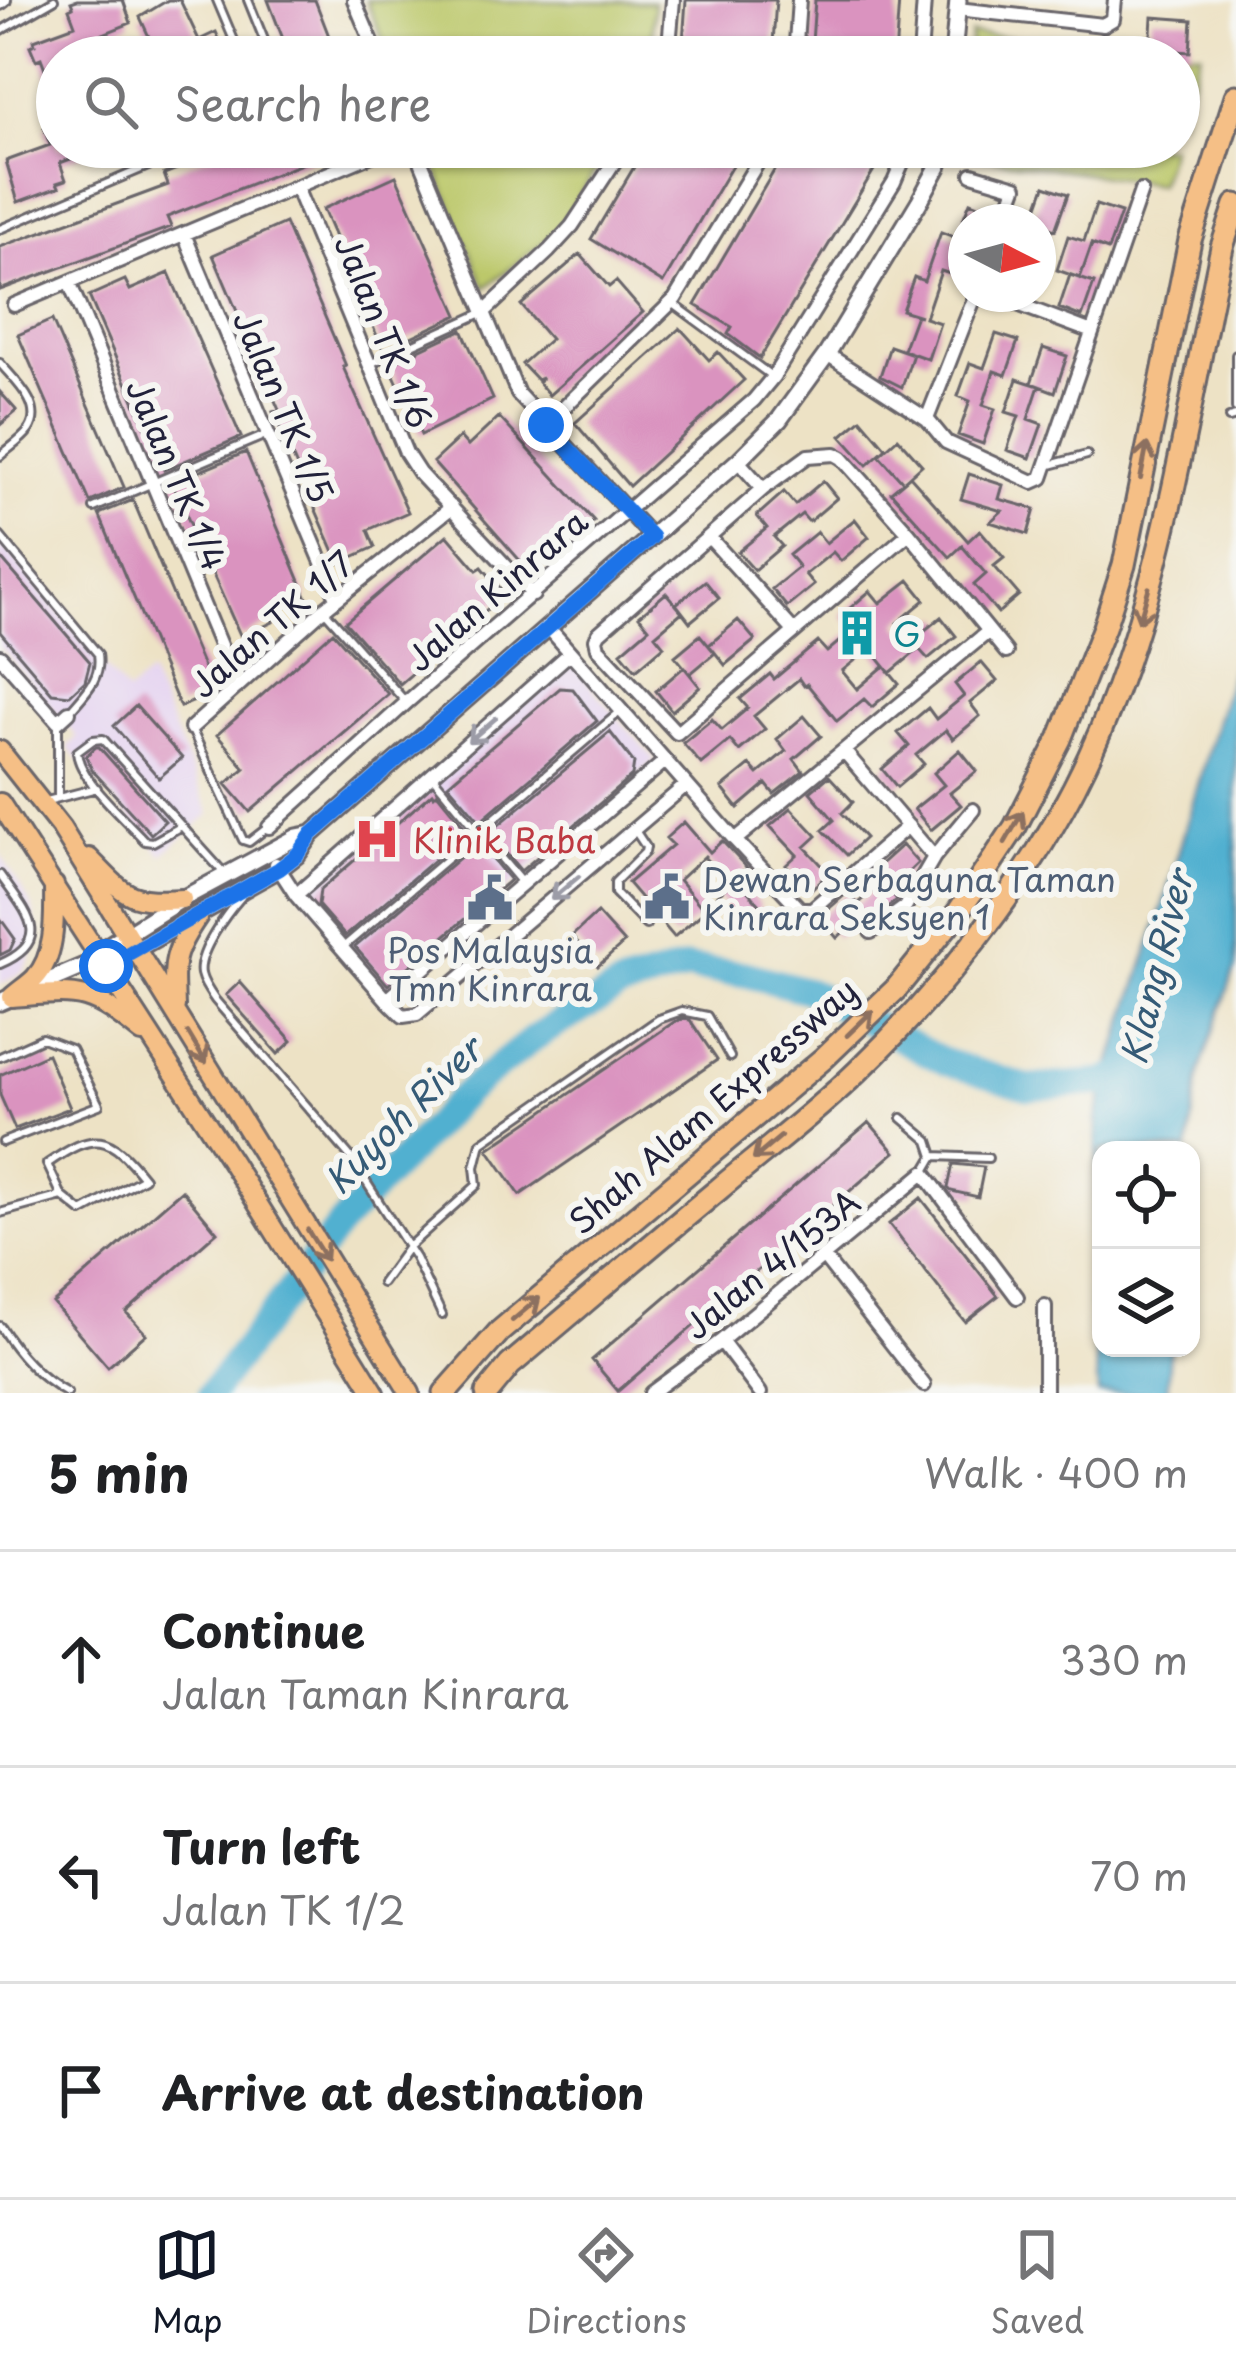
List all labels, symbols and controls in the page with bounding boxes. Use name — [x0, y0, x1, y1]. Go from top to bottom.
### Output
search box — [36, 36, 1200, 168]
text: Search here — [174, 68, 431, 136]
icon: search — [78, 69, 144, 135]
north arrow — [948, 204, 1056, 312]
street label: Jalan TK 1/6 — [324, 227, 446, 435]
street label: Jalan TK 1/5 — [222, 302, 348, 510]
street label: Jalan TK 1/4 — [115, 371, 241, 577]
route end — [519, 398, 573, 452]
one-way arrow — [1134, 443, 1156, 482]
street label: Jalan Kinrara — [394, 496, 598, 682]
street label: Jalan TK 1/7 — [178, 538, 364, 708]
one-way arrow — [1132, 585, 1154, 623]
building icon: G — [832, 608, 882, 658]
place label: G — [893, 608, 921, 658]
one-way arrow — [467, 716, 498, 744]
one-way arrow — [1002, 810, 1026, 845]
hospital icon: Klinik Baba — [352, 814, 402, 864]
place label: Klinik Baba — [413, 814, 596, 864]
place label: Dewan Serbaguna Taman Kinrara Seksyen 1 — [703, 853, 1116, 941]
water label: Klang River — [1105, 860, 1206, 1069]
public building icon: Dewan Serbaguna Taman Kinrara Seksyen 1 — [642, 872, 692, 922]
public building icon: Pos Malaysia Tmn Kinrara — [465, 873, 515, 923]
one-way arrow — [550, 873, 581, 901]
place label: Pos Malaysia Tmn Kinrara — [387, 924, 593, 1012]
route start — [79, 939, 133, 993]
street label: Shah Alam Expressway — [557, 965, 867, 1245]
one-way arrow — [845, 1010, 874, 1038]
water label: Kuyoh River — [311, 1020, 496, 1205]
one-way arrow — [185, 1030, 209, 1065]
one-way arrow — [752, 1134, 783, 1162]
map controls — [1092, 1141, 1200, 1357]
button: locate — [1092, 1141, 1200, 1249]
street label: Jalan 4/153A — [672, 1176, 870, 1350]
one-way arrow — [305, 1227, 329, 1261]
button: layers — [1092, 1249, 1200, 1357]
one-way arrow — [510, 1296, 541, 1324]
text: 5 min — [48, 1433, 190, 1510]
text: Walk · 400 m — [924, 1442, 1188, 1501]
text: Continue — [162, 1595, 365, 1663]
icon: ahead — [48, 1626, 114, 1692]
text: 330 m — [1060, 1629, 1188, 1688]
text: Jalan Taman Kinrara — [162, 1663, 569, 1722]
text: Turn left — [162, 1811, 361, 1879]
icon: left — [48, 1842, 114, 1908]
text: 70 m — [1090, 1845, 1188, 1904]
text: Jalan TK 1/2 — [162, 1879, 405, 1938]
text: Arrive at destination — [162, 2057, 645, 2125]
icon: arrive — [48, 2058, 114, 2124]
tab: Map — [152, 2222, 222, 2344]
tab: Directions — [526, 2222, 687, 2344]
tab: Saved — [990, 2222, 1084, 2344]

